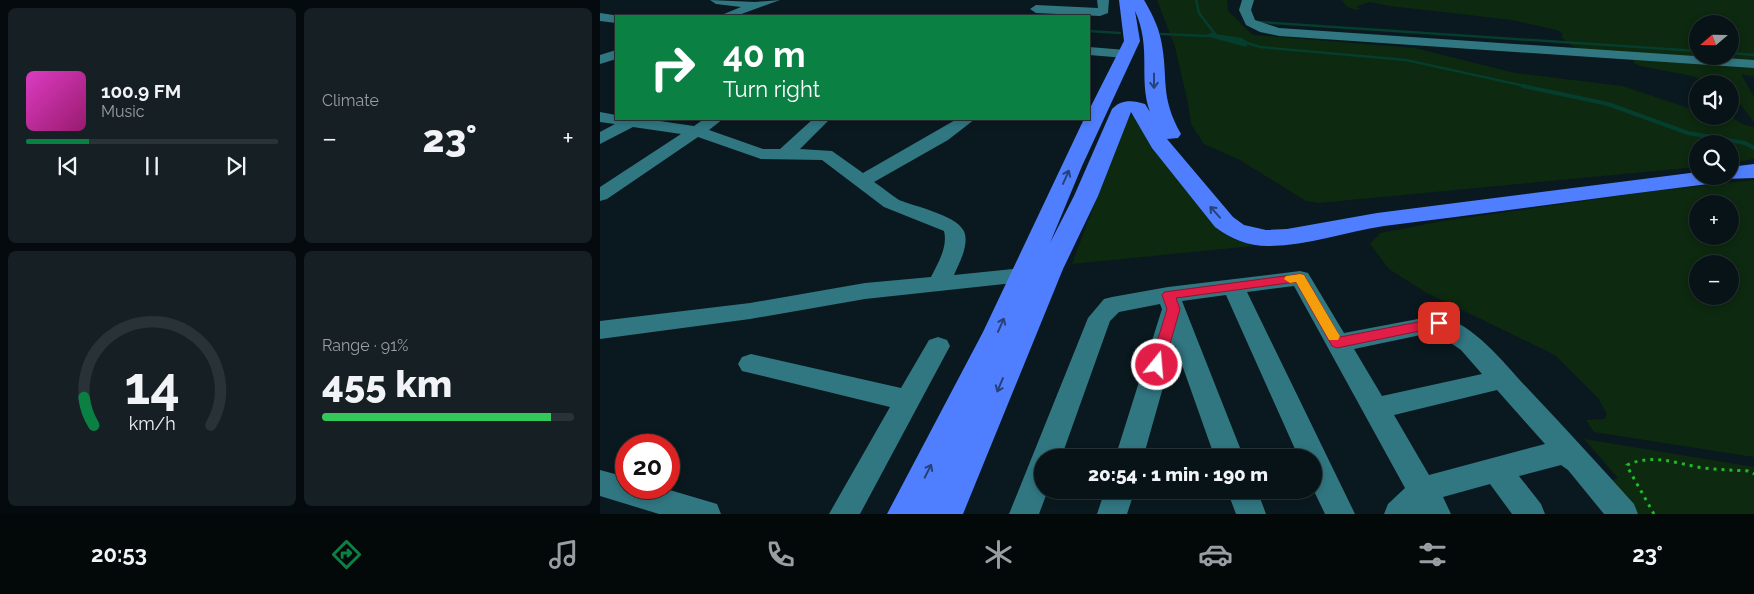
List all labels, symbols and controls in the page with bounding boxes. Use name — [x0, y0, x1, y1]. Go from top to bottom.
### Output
north arrow — [1689, 15, 1739, 65]
map controls — [1689, 15, 1739, 305]
text: 40 m — [723, 34, 805, 75]
icon: right — [640, 35, 705, 100]
one-way arrow — [1149, 72, 1158, 88]
button: sound — [1689, 75, 1739, 125]
text: Turn right — [723, 76, 820, 102]
text: 100.9 FM — [101, 80, 181, 102]
text: Climate — [322, 91, 379, 110]
text: Music — [101, 102, 145, 121]
text: 23° — [423, 116, 477, 161]
text: − — [322, 122, 337, 155]
text: + — [562, 122, 574, 155]
button: search — [1689, 135, 1739, 185]
icon: previous — [54, 152, 82, 180]
icon: pause — [138, 152, 166, 180]
icon: next — [222, 152, 250, 180]
one-way arrow — [1062, 170, 1072, 185]
button: + — [1689, 195, 1739, 245]
one-way arrow — [1209, 206, 1221, 219]
button: − — [1689, 255, 1739, 305]
pin — [1418, 302, 1460, 344]
icon: arrive — [1425, 309, 1453, 337]
one-way arrow — [997, 318, 1006, 333]
text: Range · 91% — [322, 336, 409, 355]
position arrow — [1130, 338, 1182, 390]
text: 14 — [124, 355, 180, 416]
text: 455 km — [322, 361, 452, 406]
one-way arrow — [995, 377, 1005, 392]
text: km/h — [128, 413, 176, 434]
speed limit sign: 20 — [615, 434, 680, 499]
one-way arrow — [923, 463, 933, 478]
text: 20:54 · 1 min · 190 m — [1088, 463, 1268, 485]
icon: directions — [329, 537, 364, 572]
icon: music — [546, 537, 581, 572]
icon: phone — [763, 537, 798, 572]
icon: climate — [981, 537, 1016, 572]
icon: car — [1198, 537, 1233, 572]
icon: filters — [1415, 537, 1450, 572]
text: 20:53 — [91, 541, 147, 567]
text: 23° — [1632, 541, 1663, 567]

